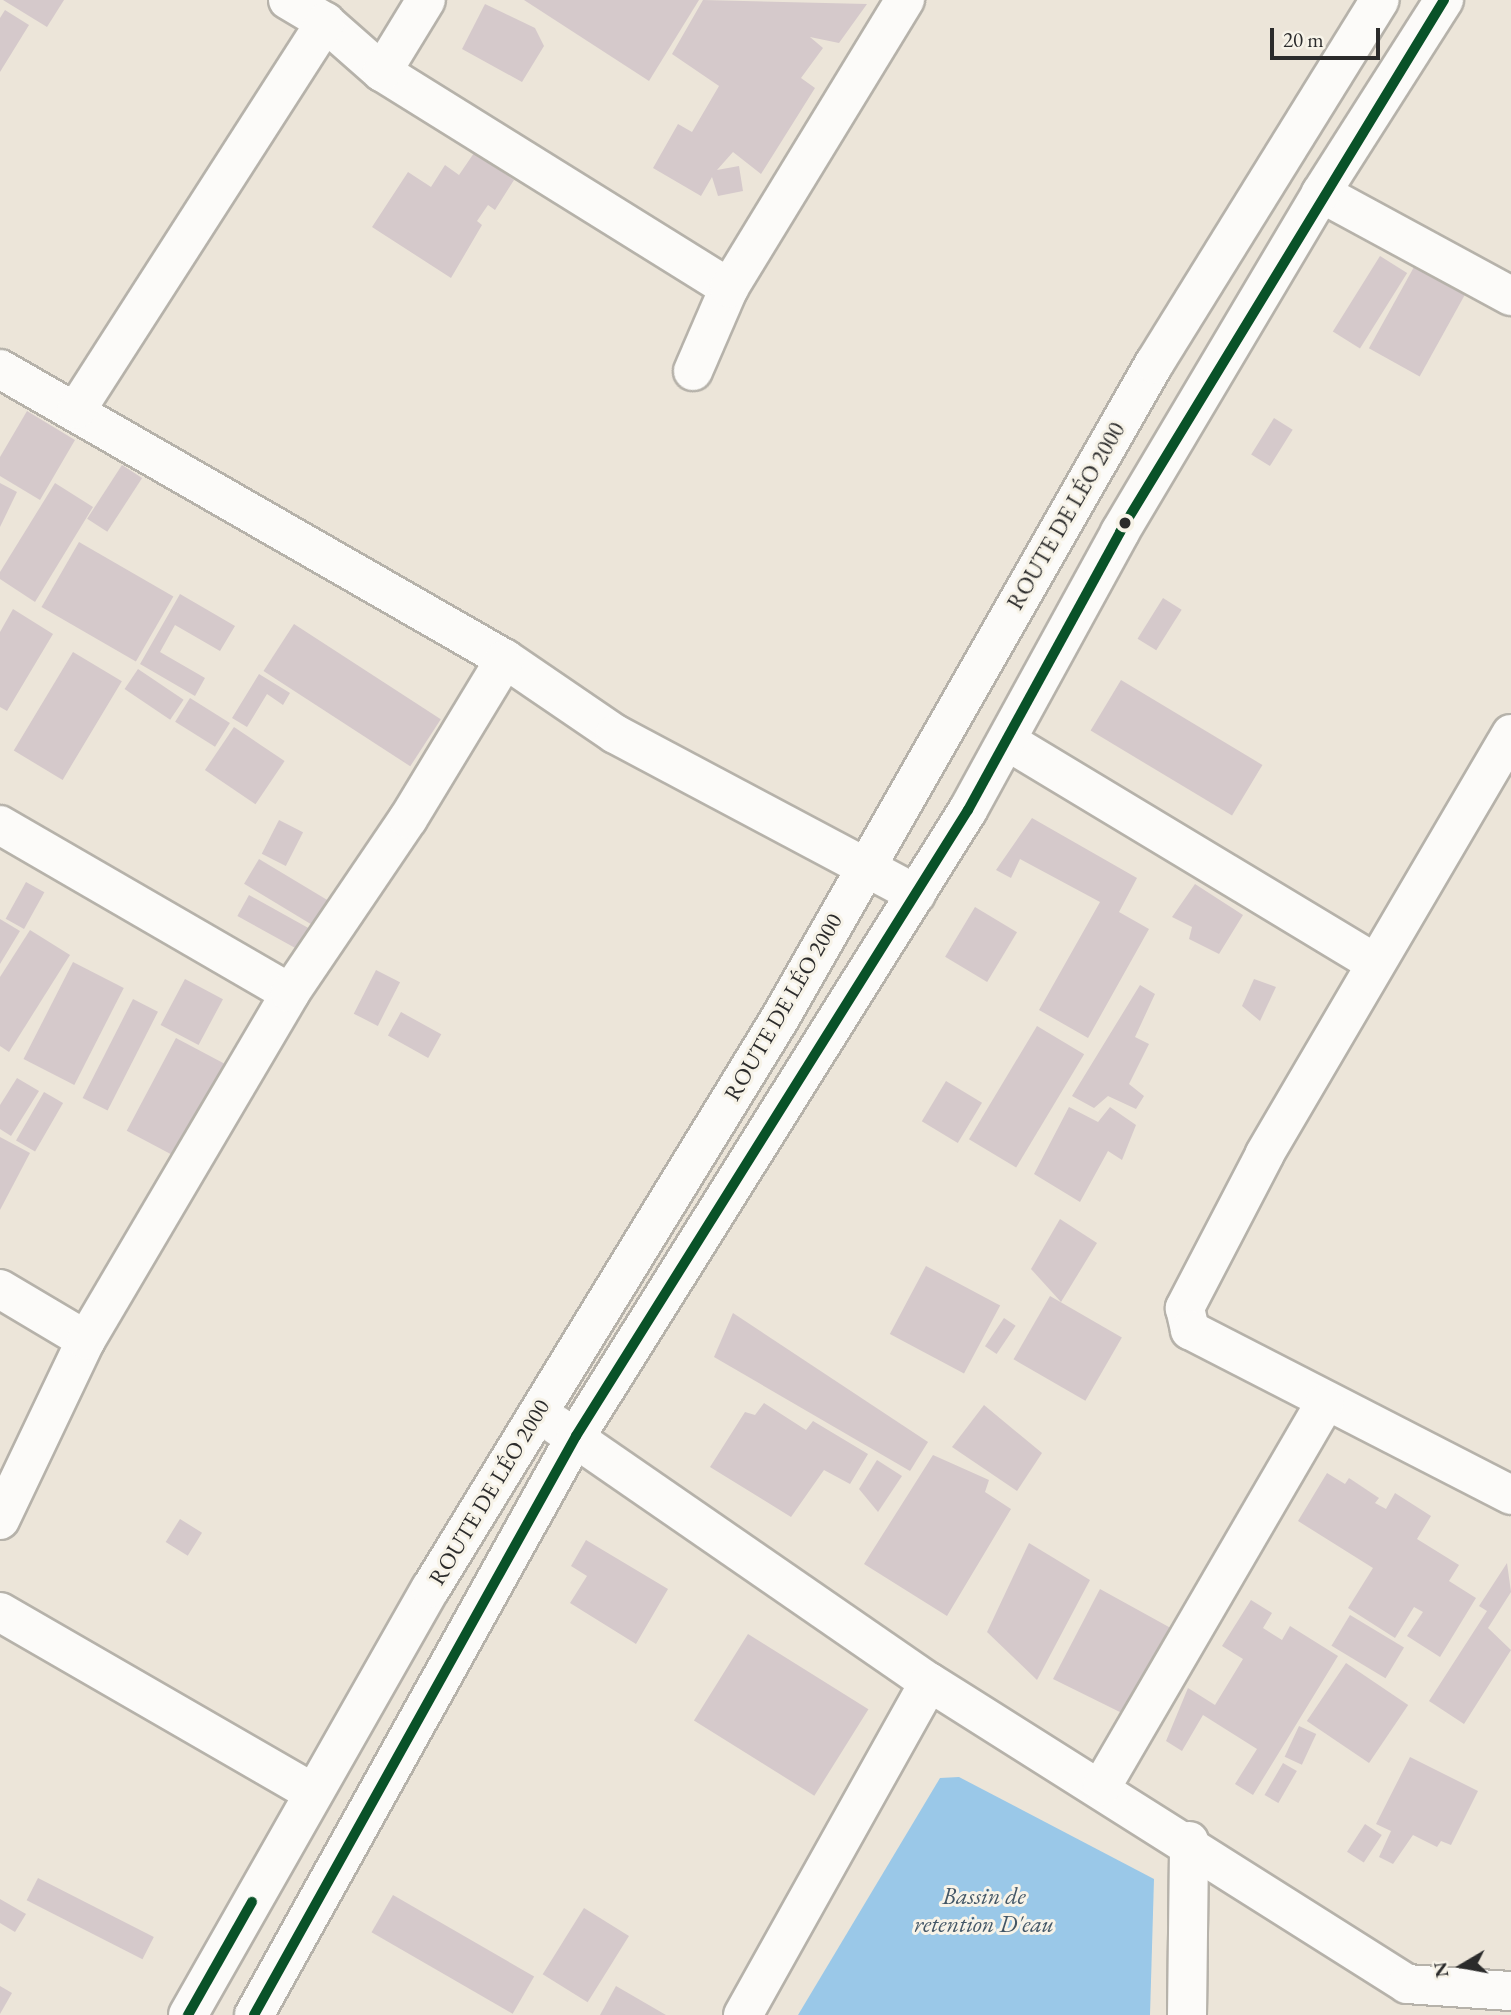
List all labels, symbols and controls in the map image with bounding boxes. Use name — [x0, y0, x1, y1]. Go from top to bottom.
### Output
scale bar — [1273, 14, 1383, 58]
text: 20 m — [1283, 26, 1324, 53]
street label: ROUTE DE LÉO 2000 — [1001, 418, 1131, 614]
unlabelled marker — [1118, 516, 1132, 530]
street label: ROUTE DE LÉO 2000 — [718, 909, 848, 1105]
street label: ROUTE DE LÉO 2000 — [423, 1394, 555, 1590]
water label: Bassin de retention D'eau — [914, 1882, 1054, 1938]
north arrow — [1427, 1931, 1497, 2001]
text: N — [1427, 1960, 1454, 1979]

